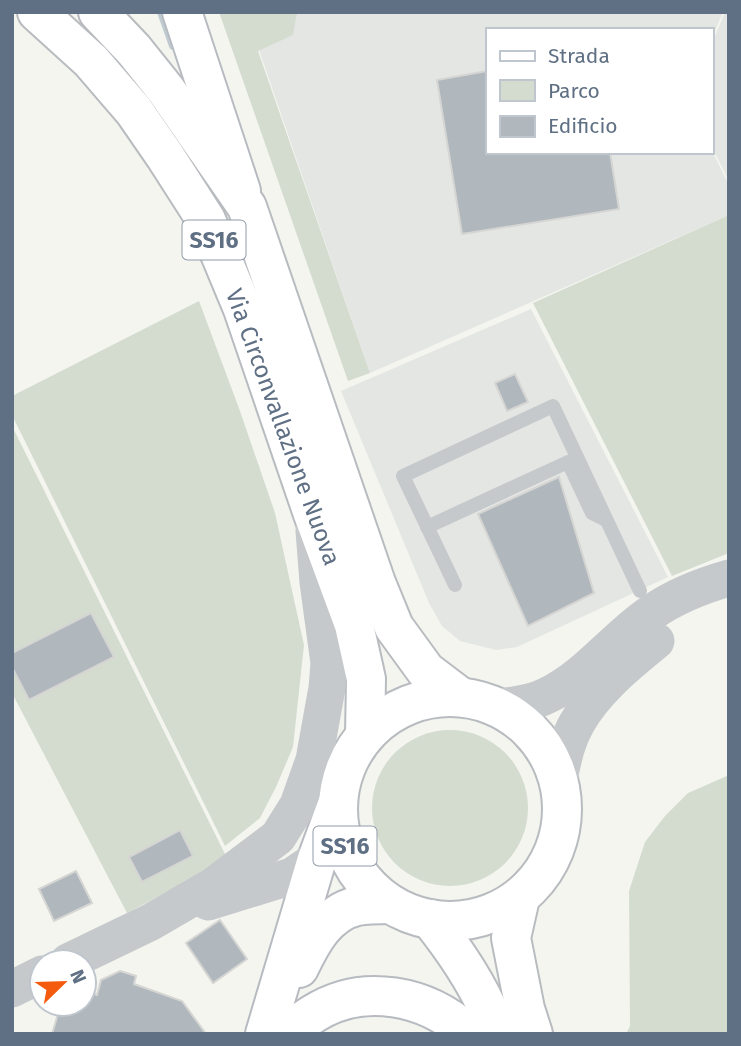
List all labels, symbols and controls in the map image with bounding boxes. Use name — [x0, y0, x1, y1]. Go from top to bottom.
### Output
legend — [486, 28, 713, 154]
text: Strada — [548, 43, 610, 69]
text: Parco — [548, 78, 600, 104]
text: Edificio — [548, 113, 618, 139]
road number: SS16 — [182, 220, 246, 260]
street label: Via Circonvallazione Nuova — [220, 285, 346, 569]
road number: SS16 — [314, 826, 376, 866]
north arrow — [28, 948, 98, 1018]
text: N — [65, 966, 91, 987]

